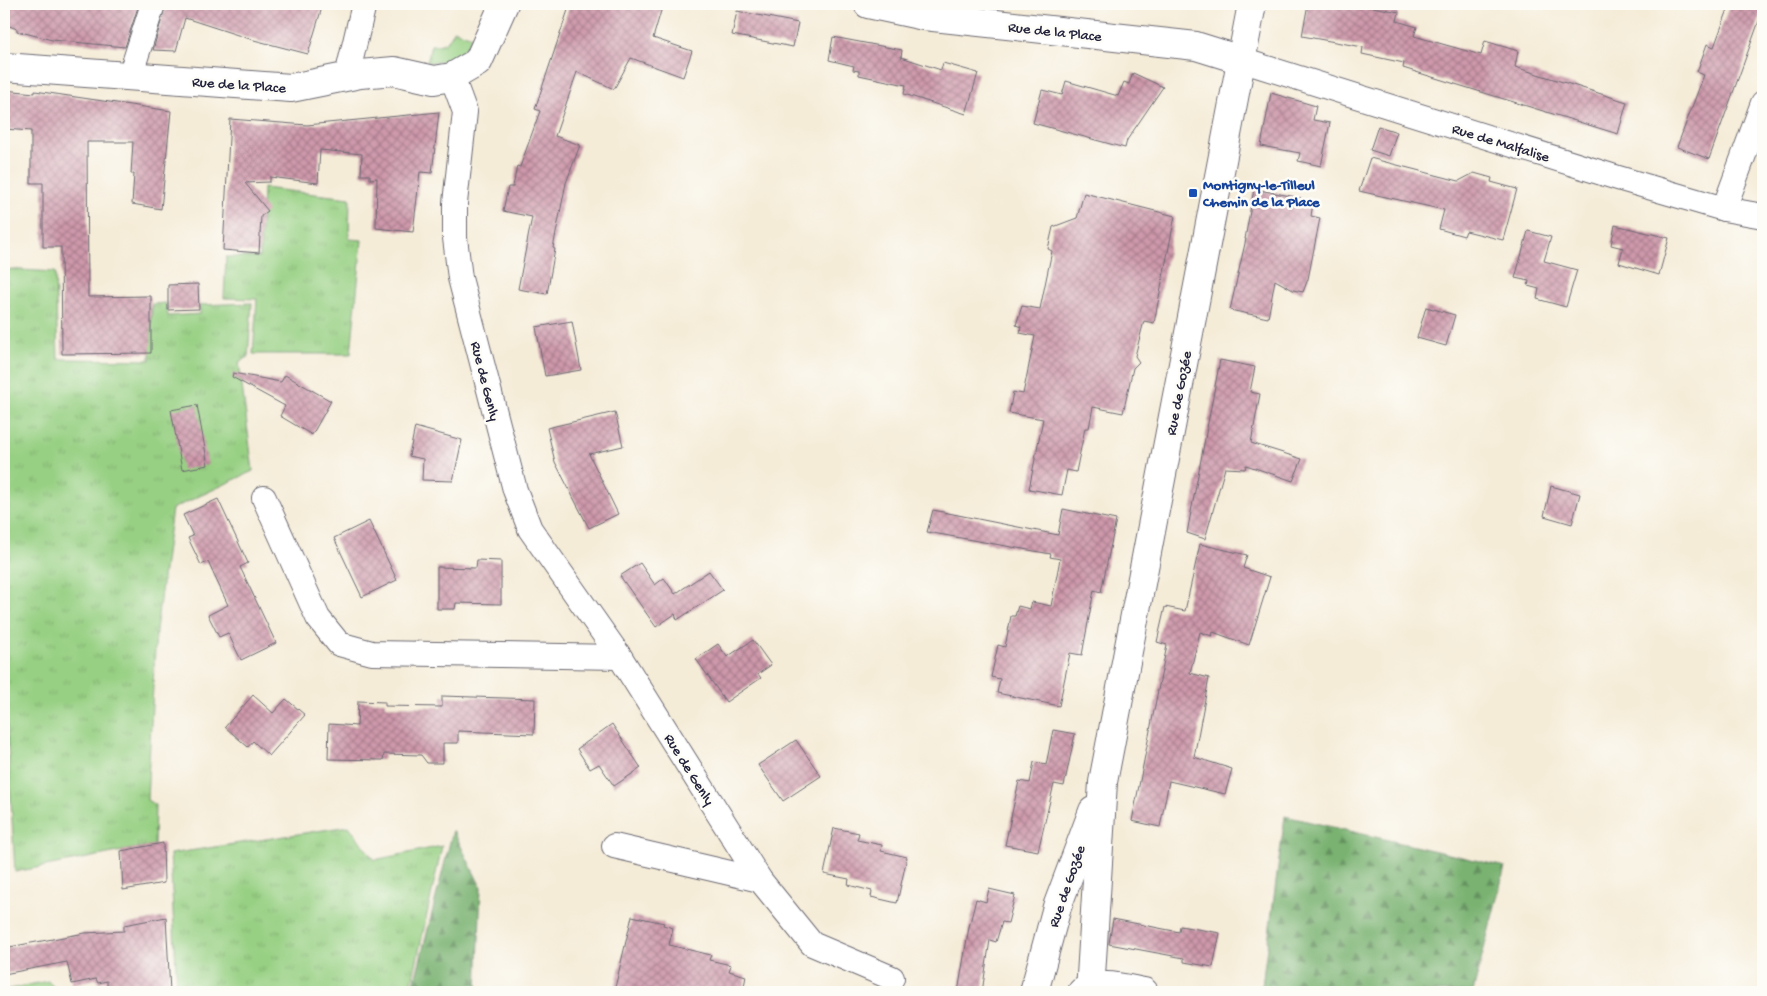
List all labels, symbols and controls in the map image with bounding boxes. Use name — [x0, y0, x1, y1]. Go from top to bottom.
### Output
street label: Rue de la Place — [1007, 19, 1103, 47]
street label: Rue de la Place — [191, 74, 287, 98]
street label: Rue de Malfalise — [1449, 121, 1552, 167]
place label: Montigny-le-Tilleul Chemin de la Place — [1202, 177, 1321, 212]
marker: Montigny-le-Tilleul Chemin de la Place — [1187, 187, 1199, 199]
street label: Rue de Genly — [465, 340, 503, 424]
street label: Rue de Gozée — [1163, 349, 1197, 437]
street label: Rue de Genly — [659, 731, 718, 810]
street label: Rue de Gozée — [1045, 843, 1090, 930]

